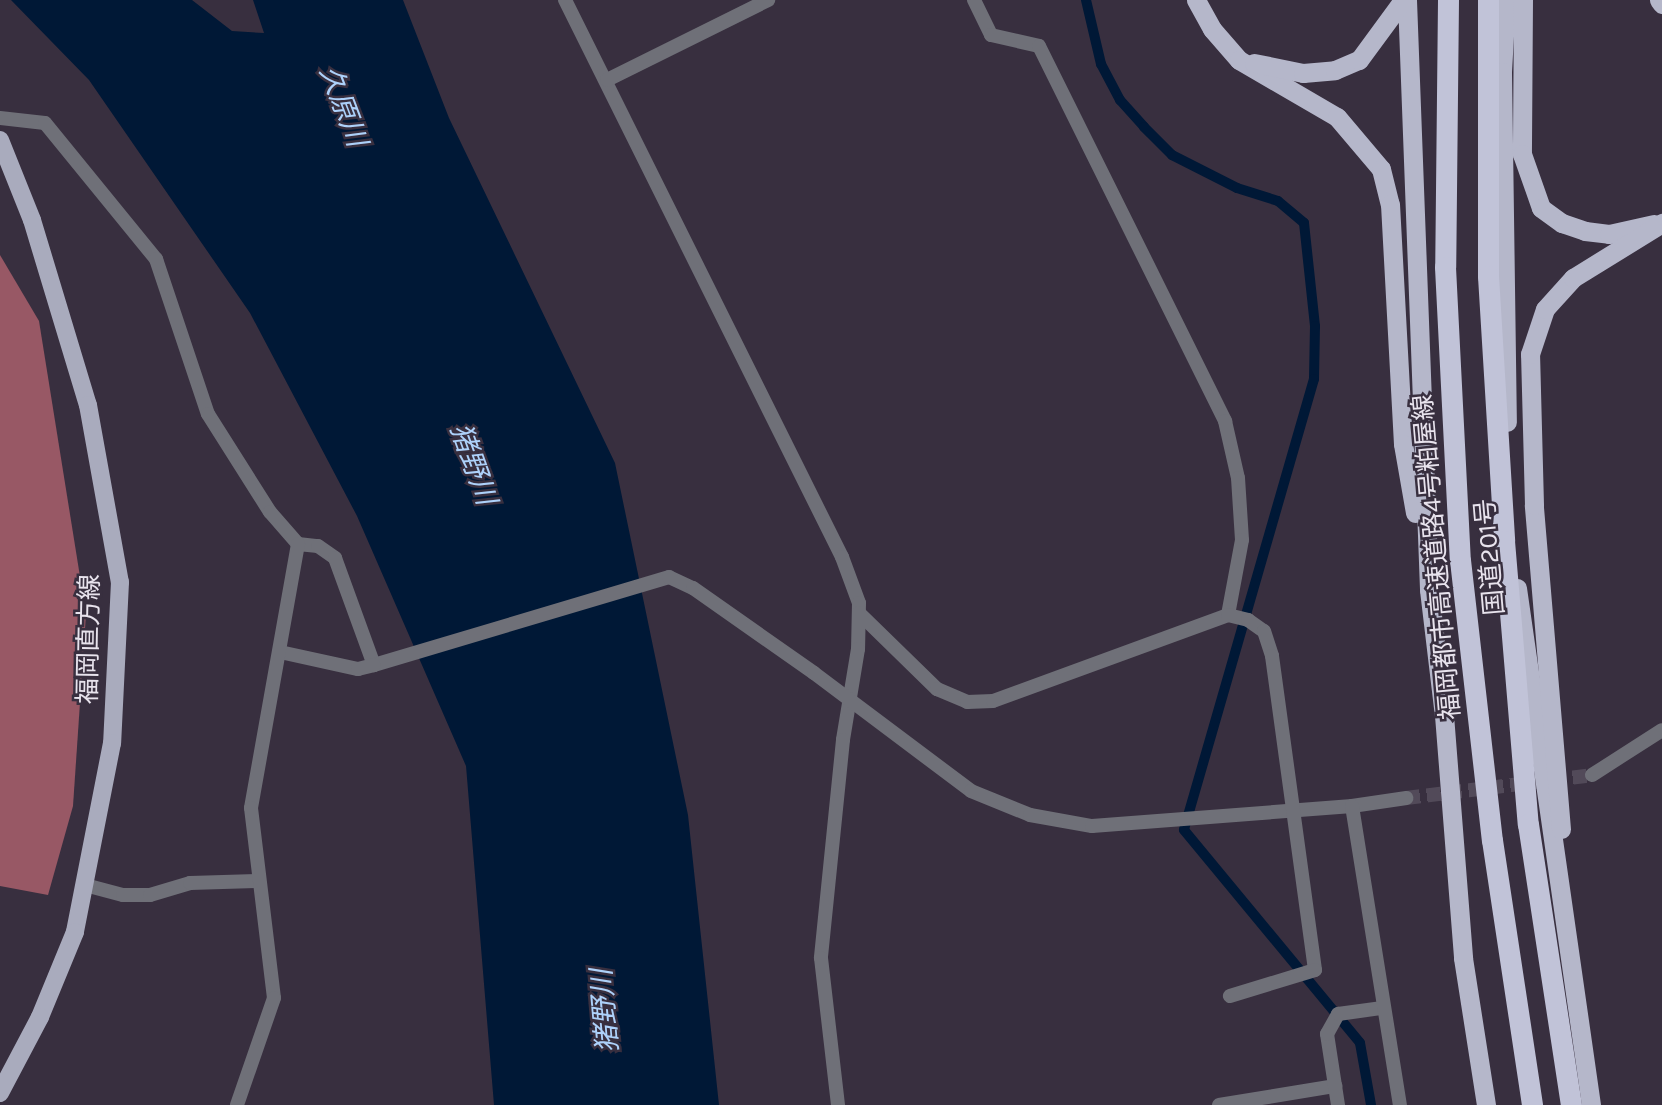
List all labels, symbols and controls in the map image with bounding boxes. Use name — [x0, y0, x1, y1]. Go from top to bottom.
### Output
water label: 久原川 — [312, 61, 374, 151]
street label: 福岡都市高速道路4号粕屋線 — [1407, 393, 1467, 721]
water label: 猪野川 — [443, 419, 503, 509]
street label: 国道201号 — [1469, 497, 1511, 617]
street label: 福岡直方線 — [72, 574, 106, 704]
water label: 猪野川 — [585, 968, 625, 1054]

